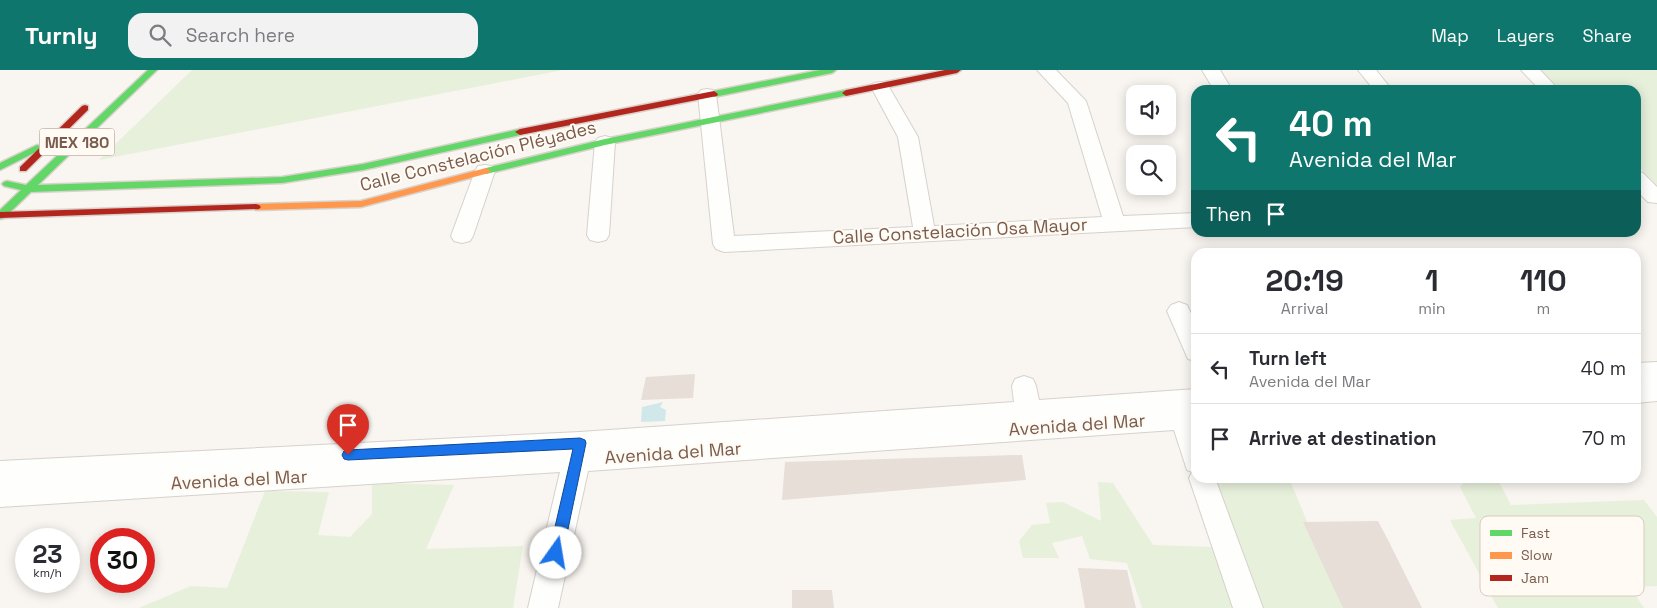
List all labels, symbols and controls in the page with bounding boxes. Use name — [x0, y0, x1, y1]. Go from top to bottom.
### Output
search box — [128, 13, 478, 58]
text: Turnly — [25, 20, 98, 51]
icon: search — [146, 21, 174, 49]
text: Search here — [186, 23, 295, 48]
text: Map — [1431, 24, 1469, 47]
text: Layers — [1497, 24, 1554, 47]
text: Share — [1582, 24, 1632, 47]
map controls — [1126, 85, 1176, 195]
button: sound — [1126, 85, 1176, 135]
text: 40 m — [1289, 102, 1373, 146]
icon: left — [1206, 105, 1271, 170]
street label: Calle Constelación Pléyades — [357, 115, 598, 196]
road number: MEX 180 — [40, 128, 114, 156]
button: search — [1126, 145, 1176, 195]
text: Avenida del Mar — [1289, 145, 1456, 173]
icon: arrive — [1262, 200, 1290, 228]
text: Then — [1206, 202, 1252, 227]
street label: Calle Constelación Osa Mayor — [832, 212, 1088, 249]
text: 20:19 — [1265, 261, 1344, 300]
text: 1 — [1425, 261, 1439, 300]
text: 110 — [1520, 261, 1567, 300]
text: Arrival — [1281, 298, 1328, 319]
text: min — [1418, 298, 1446, 319]
text: m — [1536, 298, 1550, 319]
text: Turn left — [1249, 346, 1327, 371]
icon: left — [1206, 355, 1234, 383]
text: 40 m — [1581, 356, 1626, 381]
text: Avenida del Mar — [1249, 371, 1371, 392]
pin — [327, 404, 369, 455]
street label: Avenida del Mar — [1008, 408, 1146, 441]
icon: arrive — [334, 411, 362, 439]
icon: arrive — [1206, 425, 1234, 453]
text: Arrive at destination — [1249, 426, 1437, 451]
text: 70 m — [1582, 426, 1626, 451]
street label: Avenida del Mar — [604, 436, 742, 469]
street label: Avenida del Mar — [170, 464, 308, 495]
legend — [1480, 516, 1644, 596]
text: Fast — [1521, 524, 1550, 542]
position arrow — [529, 526, 581, 578]
speed limit sign: 30 — [90, 528, 155, 593]
text: 23 — [32, 538, 63, 570]
text: Slow — [1521, 546, 1553, 564]
text: km/h — [33, 565, 62, 581]
text: Jam — [1521, 569, 1549, 587]

